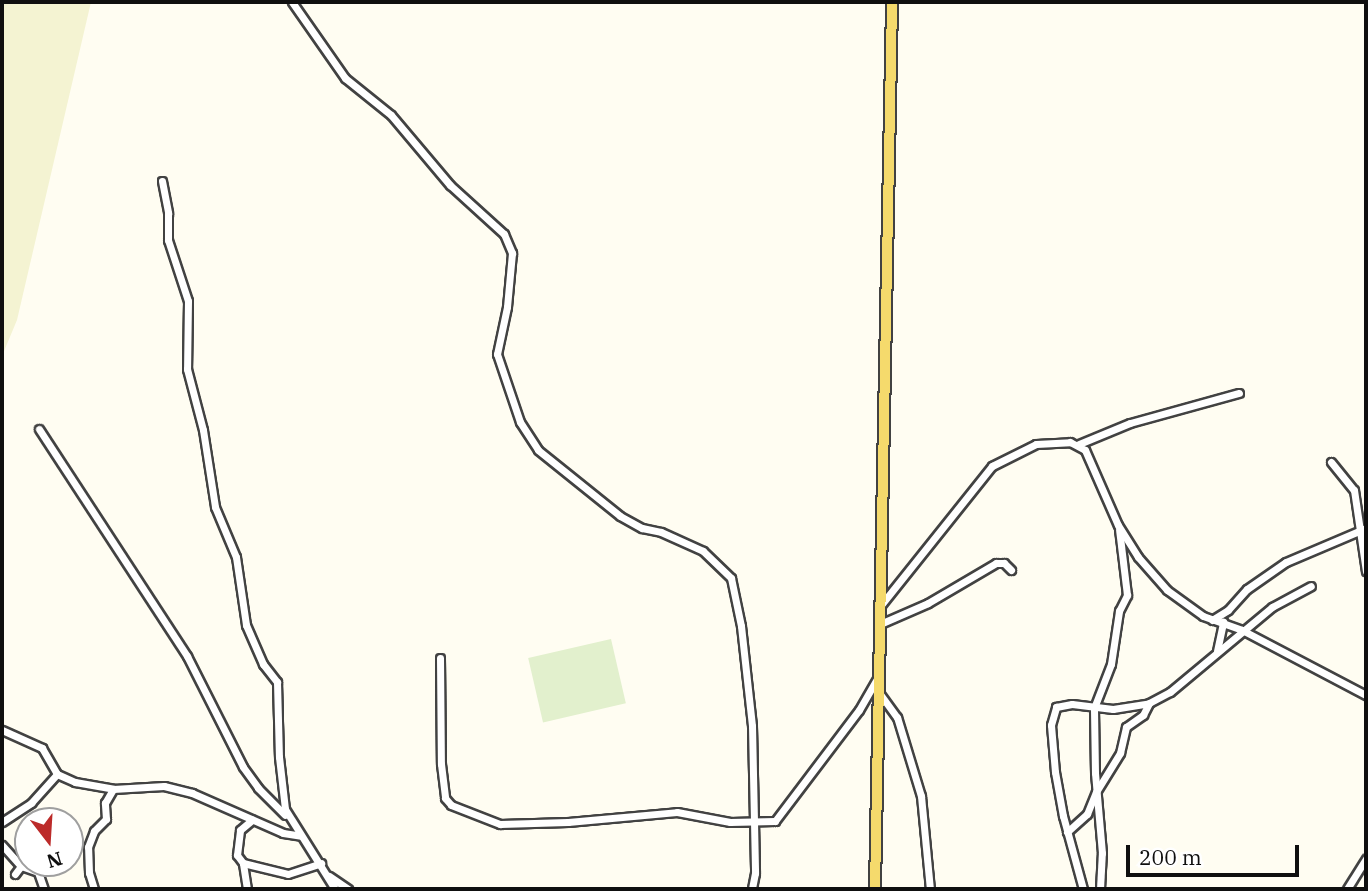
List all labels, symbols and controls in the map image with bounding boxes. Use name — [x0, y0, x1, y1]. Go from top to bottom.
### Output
north arrow — [14, 807, 84, 877]
scale bar — [1130, 832, 1303, 876]
text: 200 m — [1139, 843, 1202, 871]
text: N — [44, 846, 65, 874]

